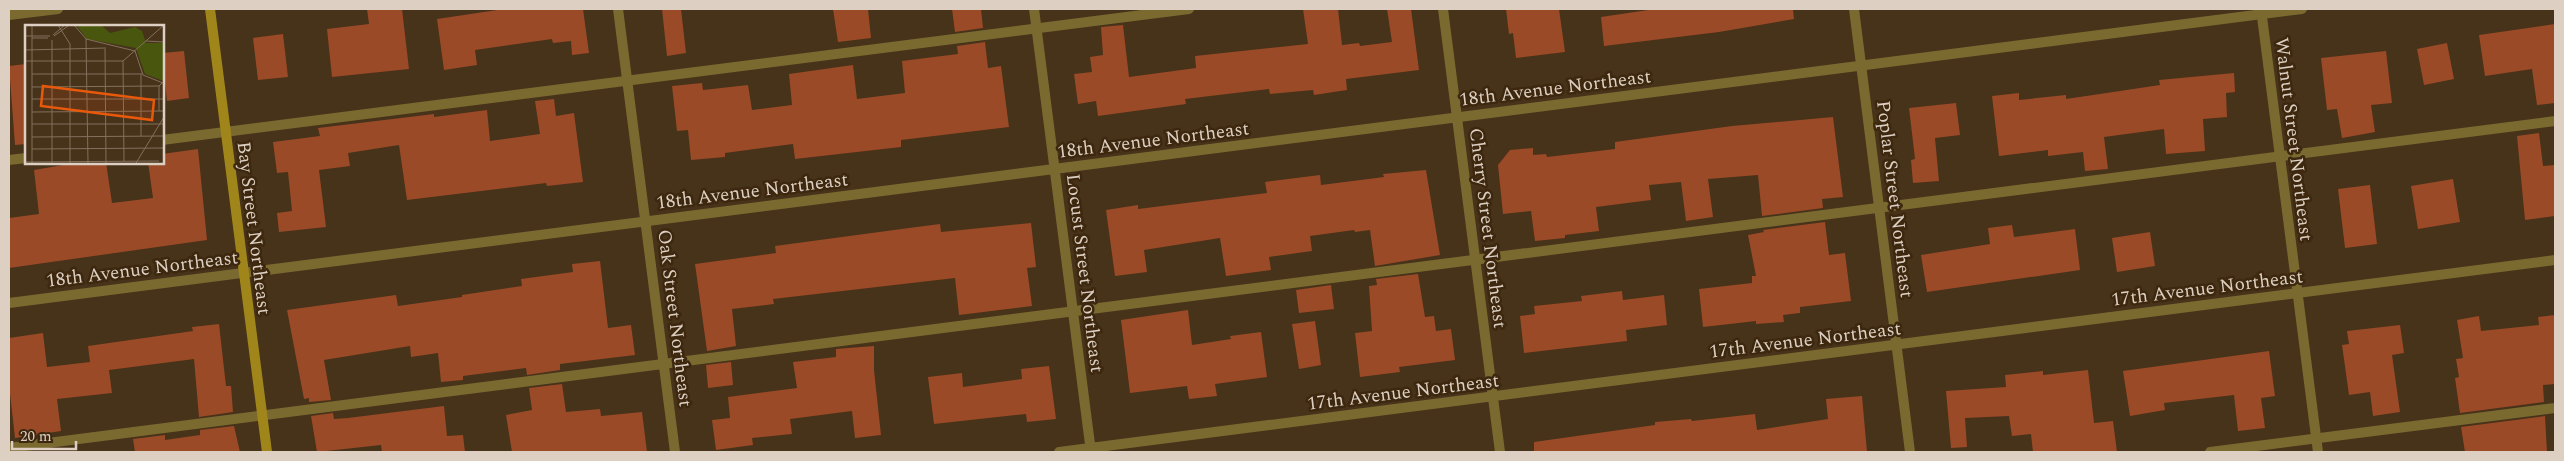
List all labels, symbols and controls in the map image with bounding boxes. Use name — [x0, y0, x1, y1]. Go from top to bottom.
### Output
inset map — [25, 25, 164, 164]
street label: Walnut Street Northeast — [2267, 36, 2320, 243]
street label: 18th Avenue Northeast — [1458, 62, 1653, 115]
street label: Poplar Street Northeast — [1868, 99, 1921, 300]
street label: 18th Avenue Northeast — [1056, 114, 1251, 167]
street label: Cherry Street Northeast — [1461, 126, 1514, 330]
street label: Bay Street Northeast — [228, 140, 279, 317]
street label: 18th Avenue Northeast — [655, 165, 850, 218]
street label: Locust Street Northeast — [1058, 172, 1111, 375]
street label: Oak Street Northeast — [649, 228, 700, 409]
street label: 18th Avenue Northeast — [45, 243, 240, 296]
street label: 17th Avenue Northeast — [2110, 262, 2305, 315]
street label: 17th Avenue Northeast — [1708, 314, 1903, 367]
street label: 17th Avenue Northeast — [1306, 366, 1501, 419]
scale bar — [12, 418, 76, 450]
text: 20 m — [20, 425, 52, 448]

